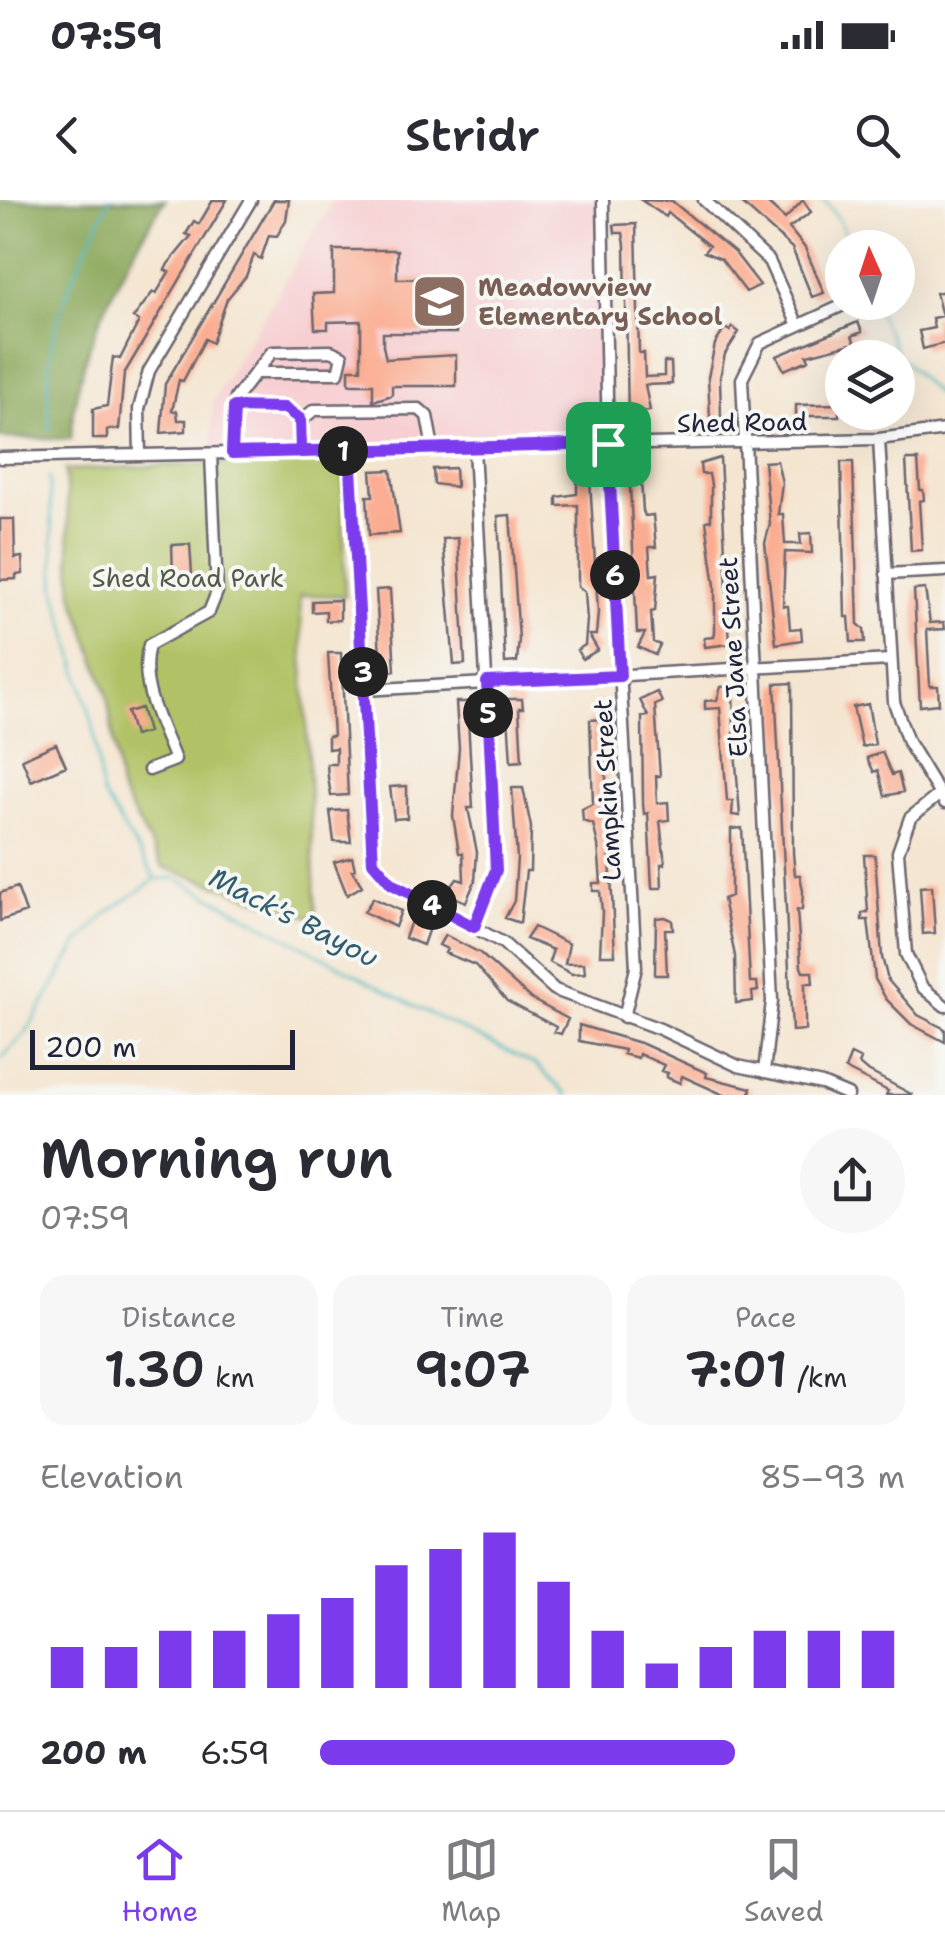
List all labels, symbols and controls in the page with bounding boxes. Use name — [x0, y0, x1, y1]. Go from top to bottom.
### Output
text: 07:59 — [50, 10, 163, 61]
text: Stridr — [405, 105, 540, 165]
icon: back — [40, 108, 95, 163]
icon: search — [850, 108, 905, 163]
north arrow — [825, 230, 915, 320]
map controls — [825, 230, 915, 430]
place label: Meadowview Elementary School — [478, 270, 723, 333]
school or university icon: Meadowview Elementary School — [409, 271, 469, 331]
button: layers — [825, 340, 915, 430]
pin — [566, 402, 651, 487]
street label: Shed Road — [677, 404, 808, 440]
icon: arrive — [581, 417, 636, 472]
pin: 1 — [318, 426, 368, 476]
text: 1 — [337, 432, 349, 470]
pin: 6 — [590, 550, 640, 600]
text: 6 — [605, 556, 625, 594]
street label: Elsa Jane Street — [711, 556, 755, 758]
park label: Shed Road Park — [92, 561, 284, 595]
pin: 3 — [338, 647, 388, 697]
text: 3 — [353, 653, 373, 691]
pin: 5 — [463, 688, 513, 738]
text: 5 — [479, 694, 497, 732]
street label: Lampkin Street — [585, 698, 629, 882]
water label: Mack's Bayou — [203, 858, 385, 976]
pin: 4 — [407, 880, 457, 930]
text: 4 — [422, 886, 442, 924]
scale bar — [30, 1025, 295, 1070]
text: 200 m — [45, 1028, 136, 1066]
text: Morning run — [40, 1121, 393, 1195]
button: share — [800, 1128, 905, 1233]
text: 07:59 — [40, 1196, 130, 1239]
text: Distance — [122, 1298, 237, 1336]
text: Time — [440, 1298, 505, 1336]
text: Pace — [735, 1298, 797, 1336]
text: 1.30 — [104, 1336, 205, 1403]
text: 9:07 — [414, 1336, 531, 1403]
text: 7:01 — [684, 1336, 788, 1403]
text: km — [205, 1358, 255, 1396]
text: /km — [788, 1358, 847, 1396]
text: Elevation — [40, 1455, 183, 1498]
text: 85–93 m — [760, 1455, 905, 1498]
text: 200 m — [40, 1731, 147, 1774]
text: 6:59 — [200, 1731, 270, 1774]
tab: Home — [121, 1832, 198, 1930]
tab: Map — [441, 1832, 501, 1930]
tab: Saved — [744, 1832, 824, 1930]

